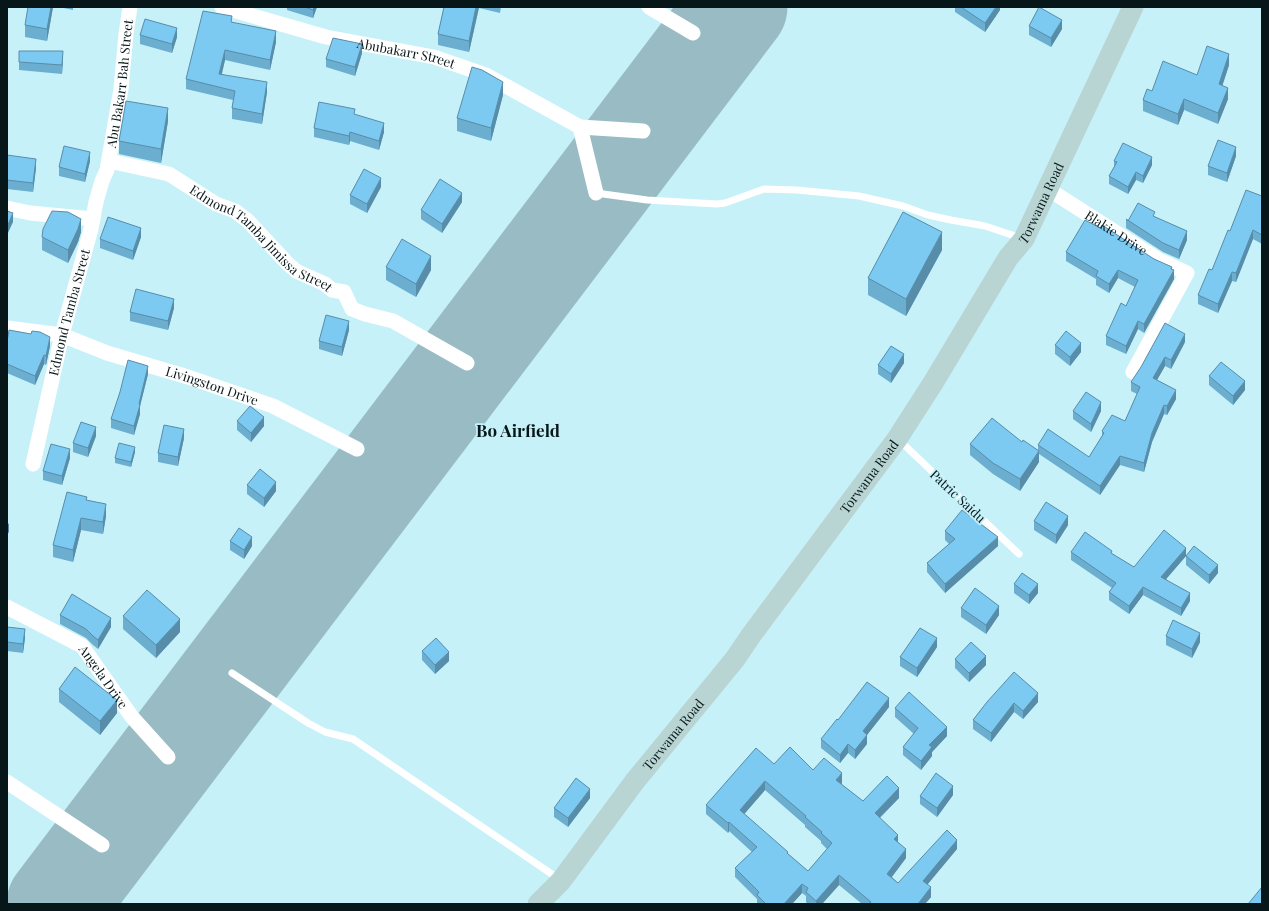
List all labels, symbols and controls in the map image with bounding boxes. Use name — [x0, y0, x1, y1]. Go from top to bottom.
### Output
street label: Abu Bakarr Bah Street — [102, 18, 136, 150]
street label: Abubakarr Street — [355, 34, 458, 72]
street label: Torwama Road — [1015, 159, 1067, 247]
street label: Edmond Tamba Jimissa Street — [187, 181, 337, 295]
street label: Blakie Drive — [1082, 206, 1151, 259]
street label: Edmond Tamba Street — [44, 247, 93, 377]
street label: Livingston Drive — [164, 362, 261, 409]
district label: Bo Airfield — [476, 419, 560, 441]
street label: Torwama Road — [836, 436, 902, 517]
street label: Patric Saidu — [927, 465, 990, 526]
street label: Angela Drive — [75, 640, 133, 712]
street label: Torwama Road — [638, 695, 707, 773]

